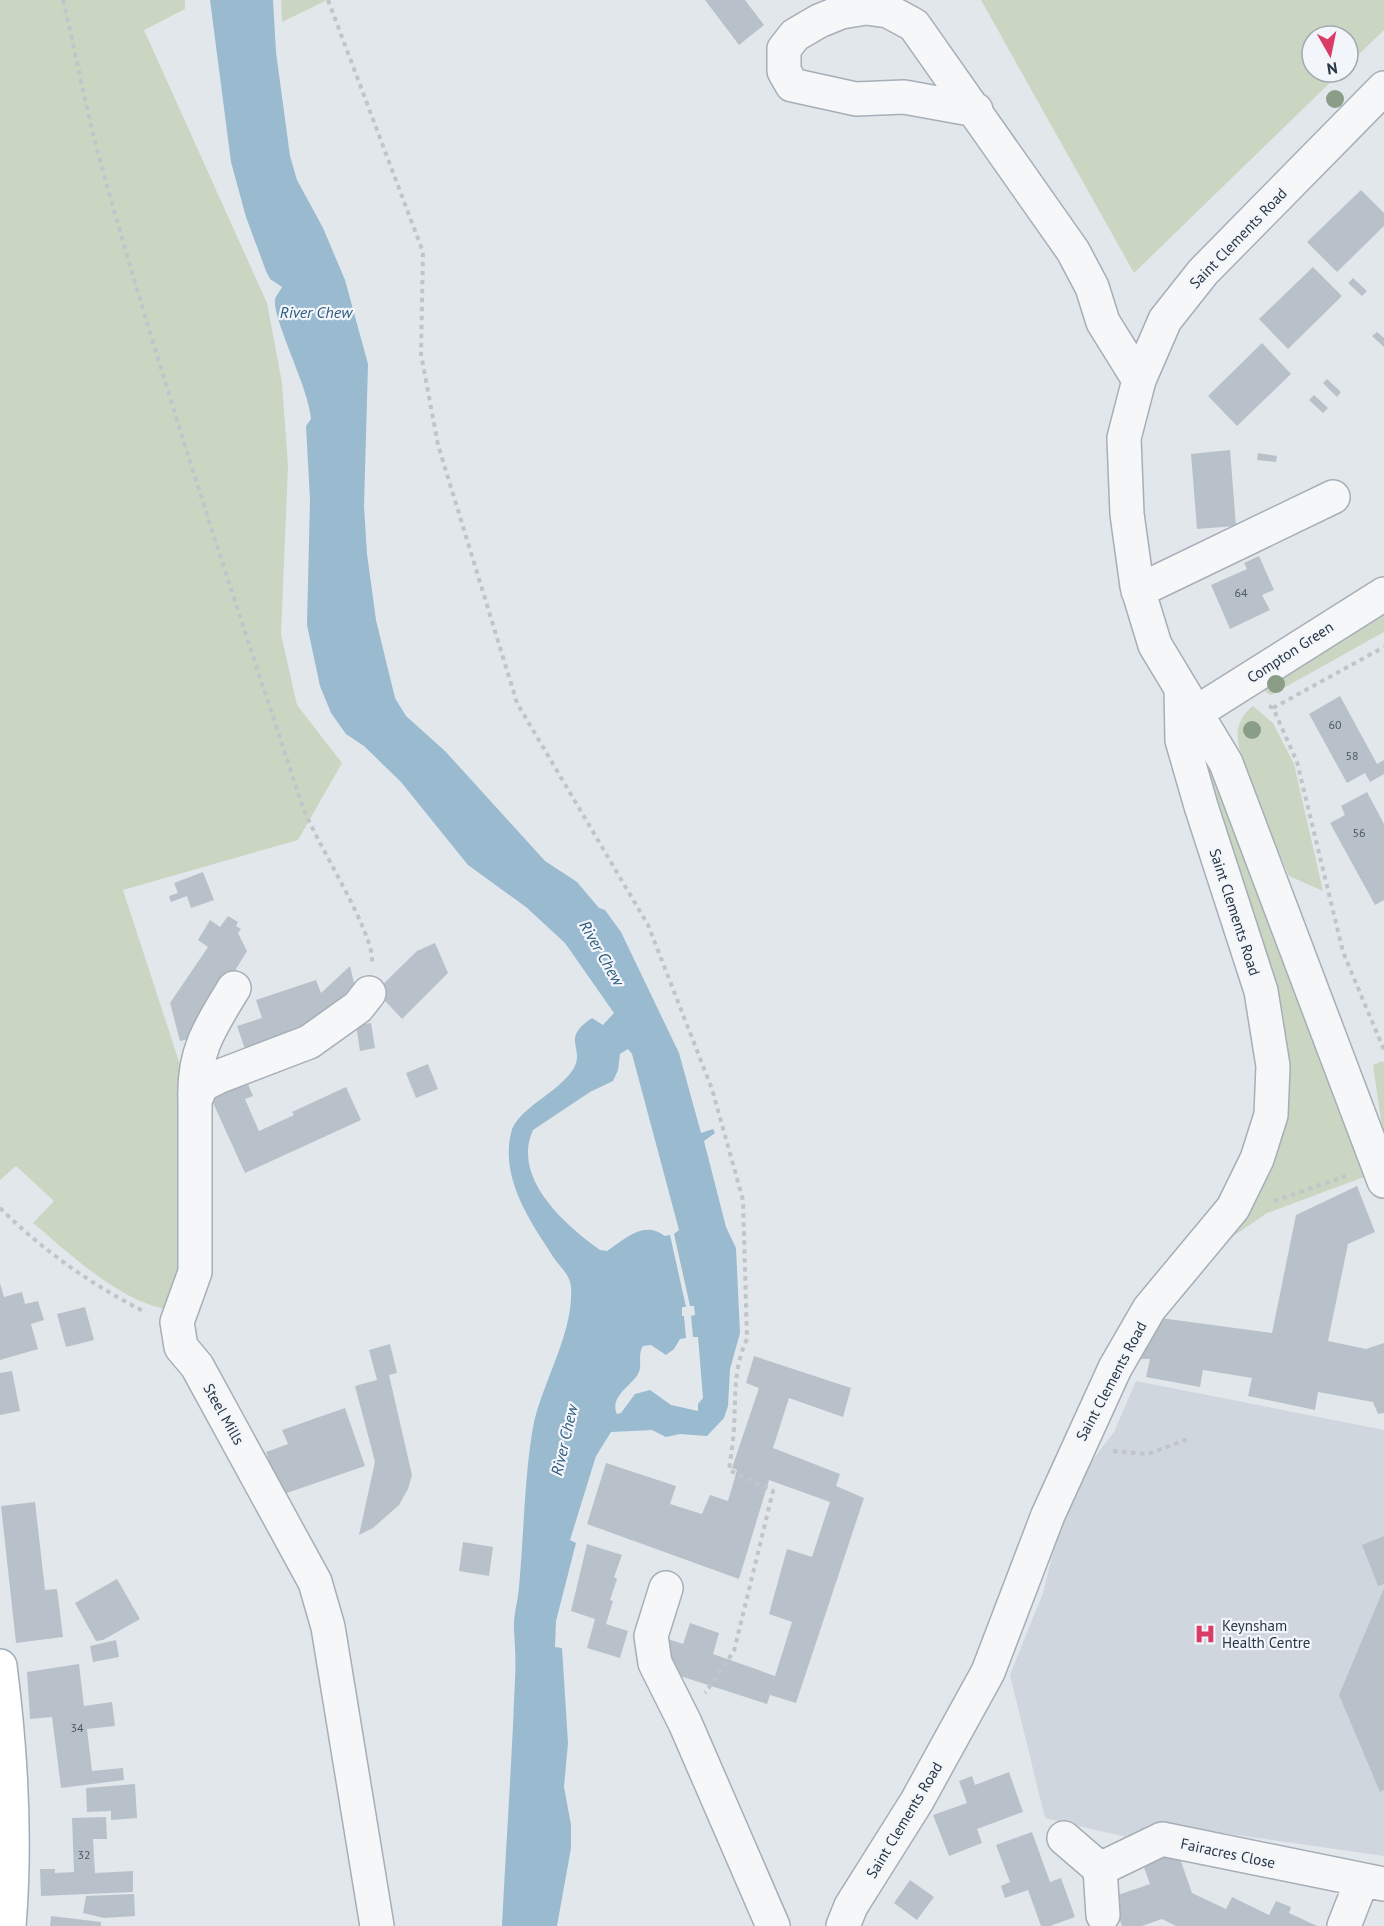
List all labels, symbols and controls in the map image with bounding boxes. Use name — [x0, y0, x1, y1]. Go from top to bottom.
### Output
north arrow — [1300, 24, 1360, 84]
text: N — [1326, 58, 1339, 80]
street label: Saint Clements Road — [1185, 184, 1291, 292]
water label: River Chew — [280, 302, 353, 322]
house number: 64 — [1234, 585, 1248, 600]
street label: Compton Green — [1243, 617, 1337, 687]
house number: 60 — [1328, 717, 1342, 732]
house number: 58 — [1345, 748, 1359, 763]
house number: 56 — [1352, 825, 1366, 840]
street label: Saint Clements Road — [1205, 846, 1265, 978]
water label: River Chew — [575, 917, 629, 990]
street label: Saint Clements Road — [1072, 1318, 1150, 1444]
street label: Steel Mills — [199, 1380, 249, 1448]
water label: River Chew — [546, 1402, 582, 1477]
place label: Keynsham Health Centre — [1222, 1616, 1311, 1652]
hospital icon: Keynsham Health Centre — [1193, 1622, 1217, 1646]
house number: 34 — [70, 1720, 84, 1735]
street label: Saint Clements Road — [862, 1758, 946, 1882]
street label: Fairacres Close — [1179, 1834, 1277, 1872]
house number: 32 — [77, 1847, 91, 1862]

